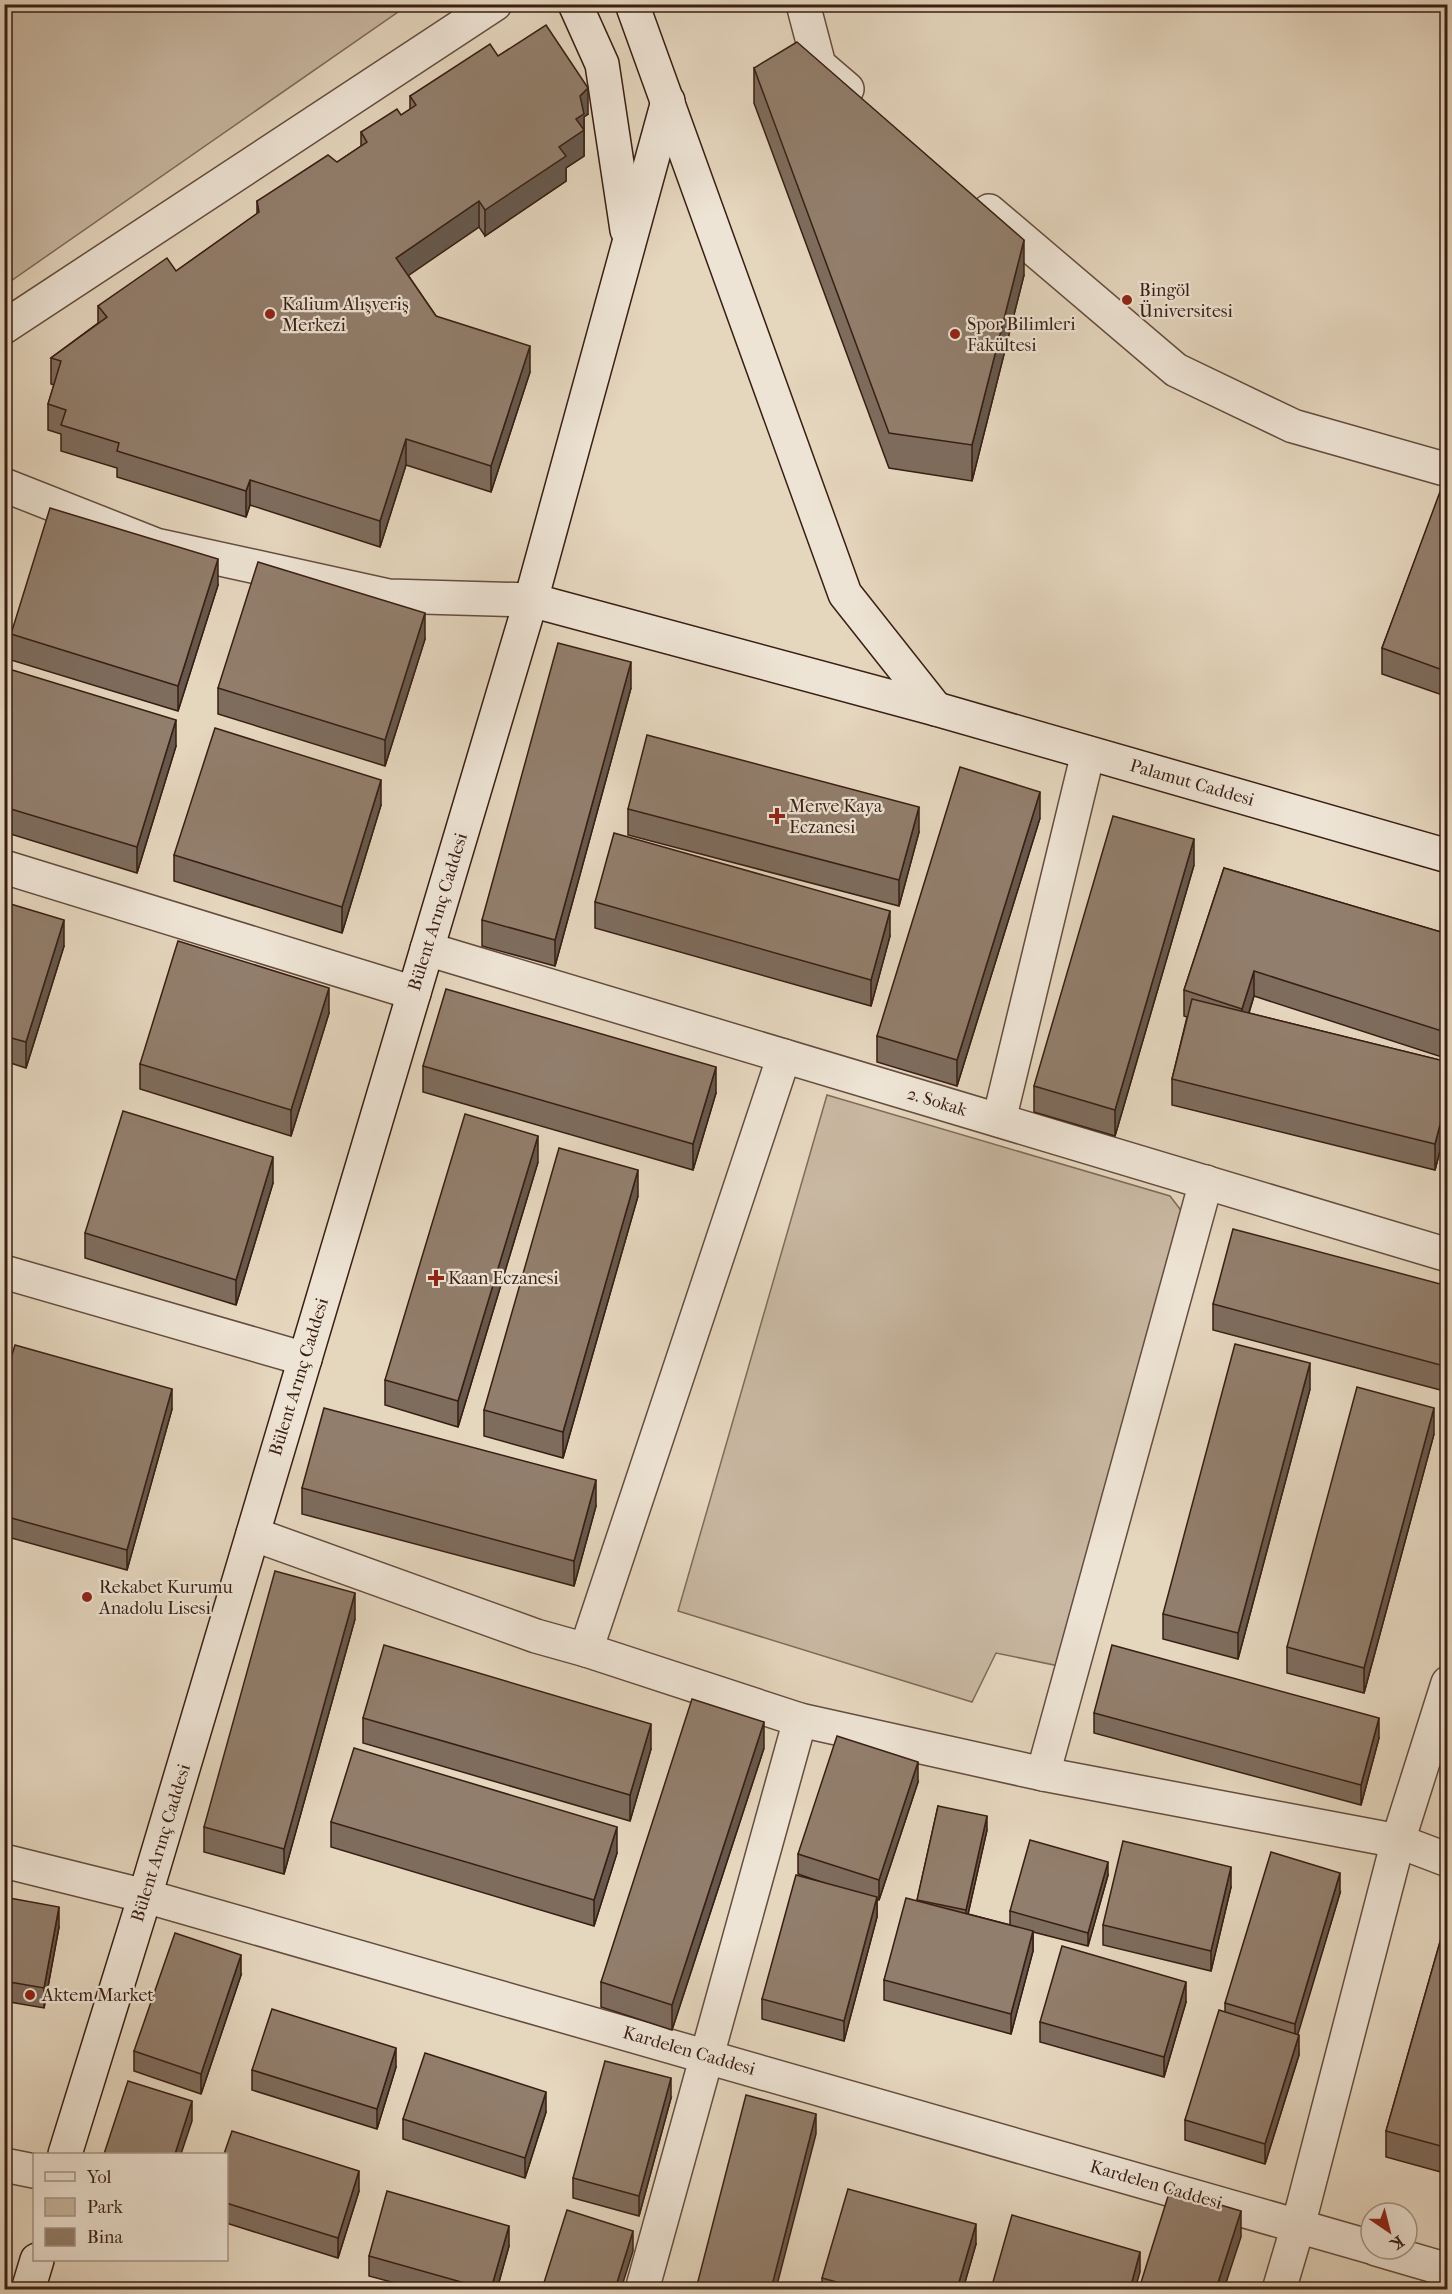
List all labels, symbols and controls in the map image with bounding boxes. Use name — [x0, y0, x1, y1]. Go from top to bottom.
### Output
place label: Bingöl Üniversitesi — [1139, 280, 1233, 322]
marker: Bingöl Üniversitesi — [1120, 293, 1134, 307]
place label: Kalium Alışveriş Merkezi — [282, 294, 409, 336]
marker: Kalium Alışveriş Merkezi — [263, 307, 277, 321]
place label: Spor Bilimleri Fakültesi — [967, 314, 1076, 356]
marker: Spor Bilimleri Fakültesi — [948, 327, 962, 341]
street label: Palamut Caddesi — [1127, 755, 1257, 811]
place label: Merve Kaya Eczanesi — [789, 796, 883, 838]
marker: Merve Kaya Eczanesi — [770, 809, 784, 823]
street label: Bülent Arınç Caddesi — [404, 830, 472, 993]
street label: 2. Sokak — [904, 1083, 970, 1121]
place label: Kaan Eczanesi — [448, 1268, 559, 1289]
marker: Kaan Eczanesi — [429, 1271, 443, 1285]
street label: Bülent Arınç Caddesi — [265, 1295, 333, 1458]
place label: Rekabet Kurumu Anadolu Lisesi — [98, 1577, 233, 1619]
marker: Rekabet Kurumu Anadolu Lisesi — [80, 1590, 94, 1604]
street label: Bülent Arınç Caddesi — [127, 1761, 195, 1924]
place label: Aktem Market — [41, 1985, 154, 2006]
marker: Aktem Market — [23, 1988, 37, 2002]
street label: Kardelen Caddesi — [620, 2022, 758, 2080]
legend — [33, 2153, 228, 2261]
street label: Kardelen Caddesi — [1087, 2156, 1225, 2214]
text: Yol — [86, 2167, 112, 2188]
text: Park — [87, 2197, 124, 2218]
north arrow — [1359, 2201, 1419, 2261]
text: Bina — [87, 2227, 123, 2248]
text: K — [1386, 2232, 1408, 2255]

